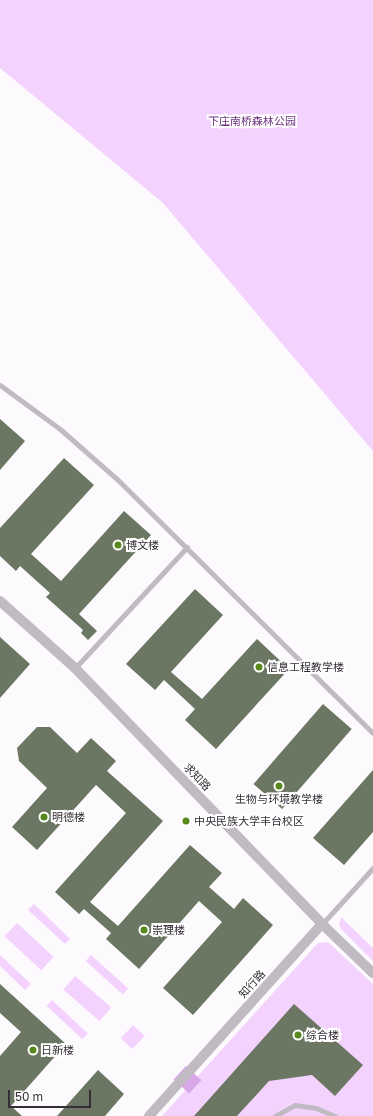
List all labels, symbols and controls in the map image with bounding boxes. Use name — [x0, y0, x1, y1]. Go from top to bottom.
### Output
park label: 下庄南桥森林公园 — [208, 114, 296, 128]
place label: 博文楼 — [126, 538, 159, 552]
marker: 博文楼 — [113, 540, 123, 550]
place label: 信息工程教学楼 — [267, 660, 344, 674]
marker: 信息工程教学楼 — [254, 662, 264, 672]
street label: 求知路 — [181, 761, 213, 793]
marker: 生物与环境教学楼 — [274, 781, 284, 791]
place label: 生物与环境教学楼 — [235, 792, 323, 806]
place label: 明德楼 — [52, 810, 85, 824]
marker: 明德楼 — [39, 812, 49, 822]
place label: 中央民族大学丰台校区 — [194, 814, 304, 828]
marker: 中央民族大学丰台校区 — [181, 816, 191, 826]
place label: 崇理楼 — [152, 923, 185, 937]
marker: 崇理楼 — [139, 925, 149, 935]
street label: 知行路 — [236, 967, 268, 1001]
place label: 综合楼 — [306, 1028, 339, 1042]
marker: 综合楼 — [293, 1030, 303, 1040]
place label: 日新楼 — [41, 1043, 74, 1057]
marker: 日新楼 — [28, 1045, 38, 1055]
scale bar — [10, 1082, 93, 1108]
text: 50 m — [15, 1089, 43, 1104]

